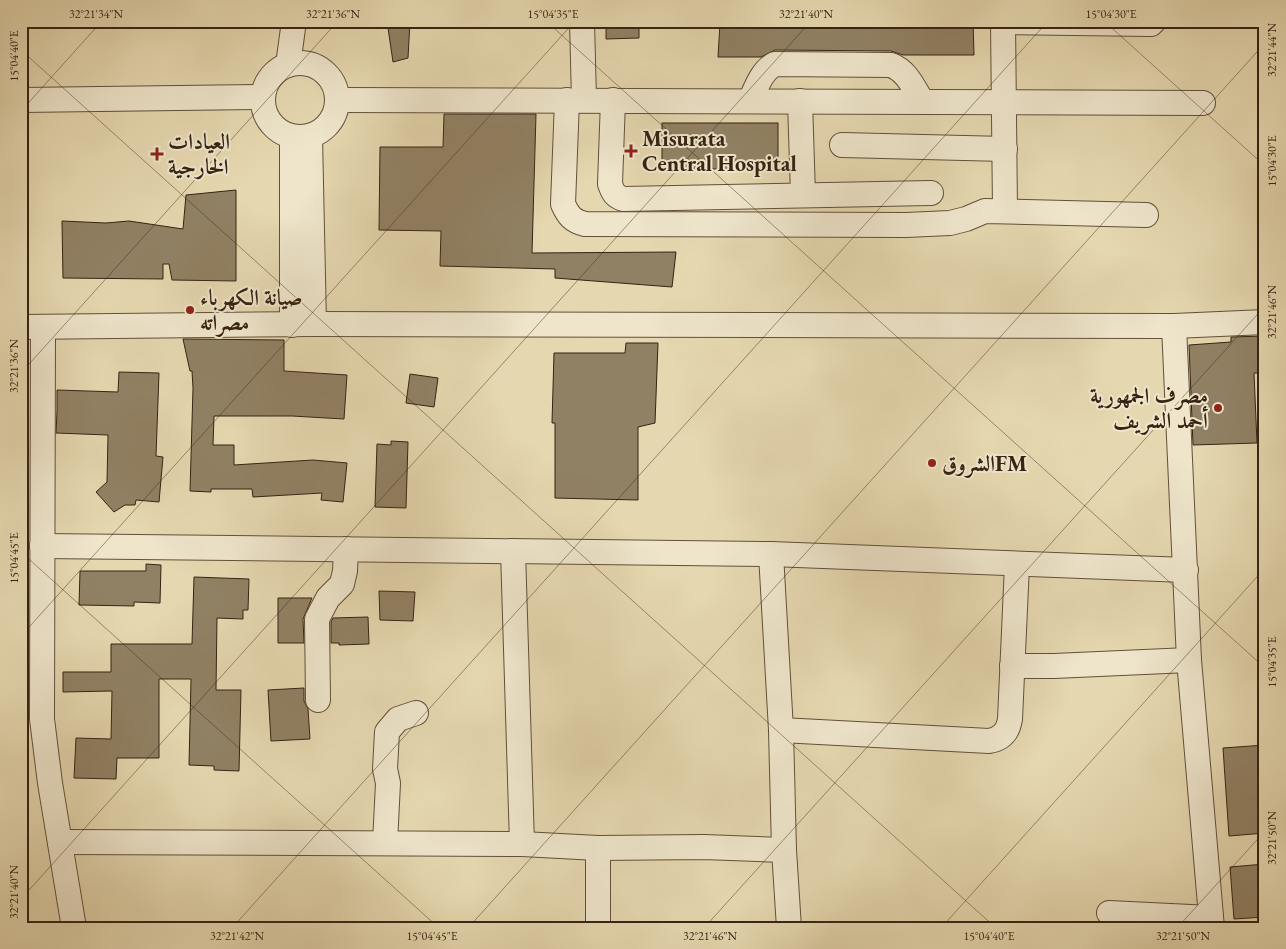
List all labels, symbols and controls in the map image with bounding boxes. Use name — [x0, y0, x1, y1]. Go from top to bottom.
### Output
text: 32°21'34"N — [69, 6, 123, 22]
text: 32°21'36"N — [306, 6, 360, 22]
text: 15°04'35"E — [527, 6, 579, 22]
text: 32°21'40"N — [779, 6, 833, 22]
text: 15°04'30"E — [1085, 6, 1137, 22]
text: 32°21'44"N — [1264, 23, 1280, 77]
text: 15°04'40"E — [6, 30, 22, 82]
place label: Misurata Central Hospital — [642, 124, 797, 178]
place label: العيادات الخارجية — [168, 127, 230, 181]
text: 15°04'30"E — [1264, 135, 1280, 187]
marker: Misurata Central Hospital — [624, 144, 638, 158]
marker: العيادات الخارجية — [150, 147, 164, 161]
place label: صيانة الكهرباء مصراته — [200, 283, 303, 337]
text: 32°21'46"N — [1264, 285, 1280, 339]
marker: صيانة الكهرباء مصراته — [184, 304, 196, 316]
text: 32°21'36"N — [6, 339, 22, 393]
place label: مصرف الجمهورية أحمد الشريف — [1090, 381, 1209, 435]
marker: مصرف الجمهورية أحمد الشريف — [1212, 402, 1224, 414]
place label: الشروقFM — [942, 449, 1027, 478]
marker: الشروقFM — [926, 457, 938, 469]
text: 15°04'45"E — [6, 532, 22, 584]
text: 15°04'35"E — [1264, 636, 1280, 688]
text: 32°21'50"N — [1264, 811, 1280, 865]
text: 32°21'40"N — [6, 865, 22, 919]
text: 32°21'42"N — [210, 928, 264, 944]
text: 15°04'45"E — [406, 928, 458, 944]
text: 32°21'46"N — [683, 928, 737, 944]
text: 15°04'40"E — [963, 928, 1015, 944]
text: 32°21'50"N — [1156, 928, 1210, 944]

